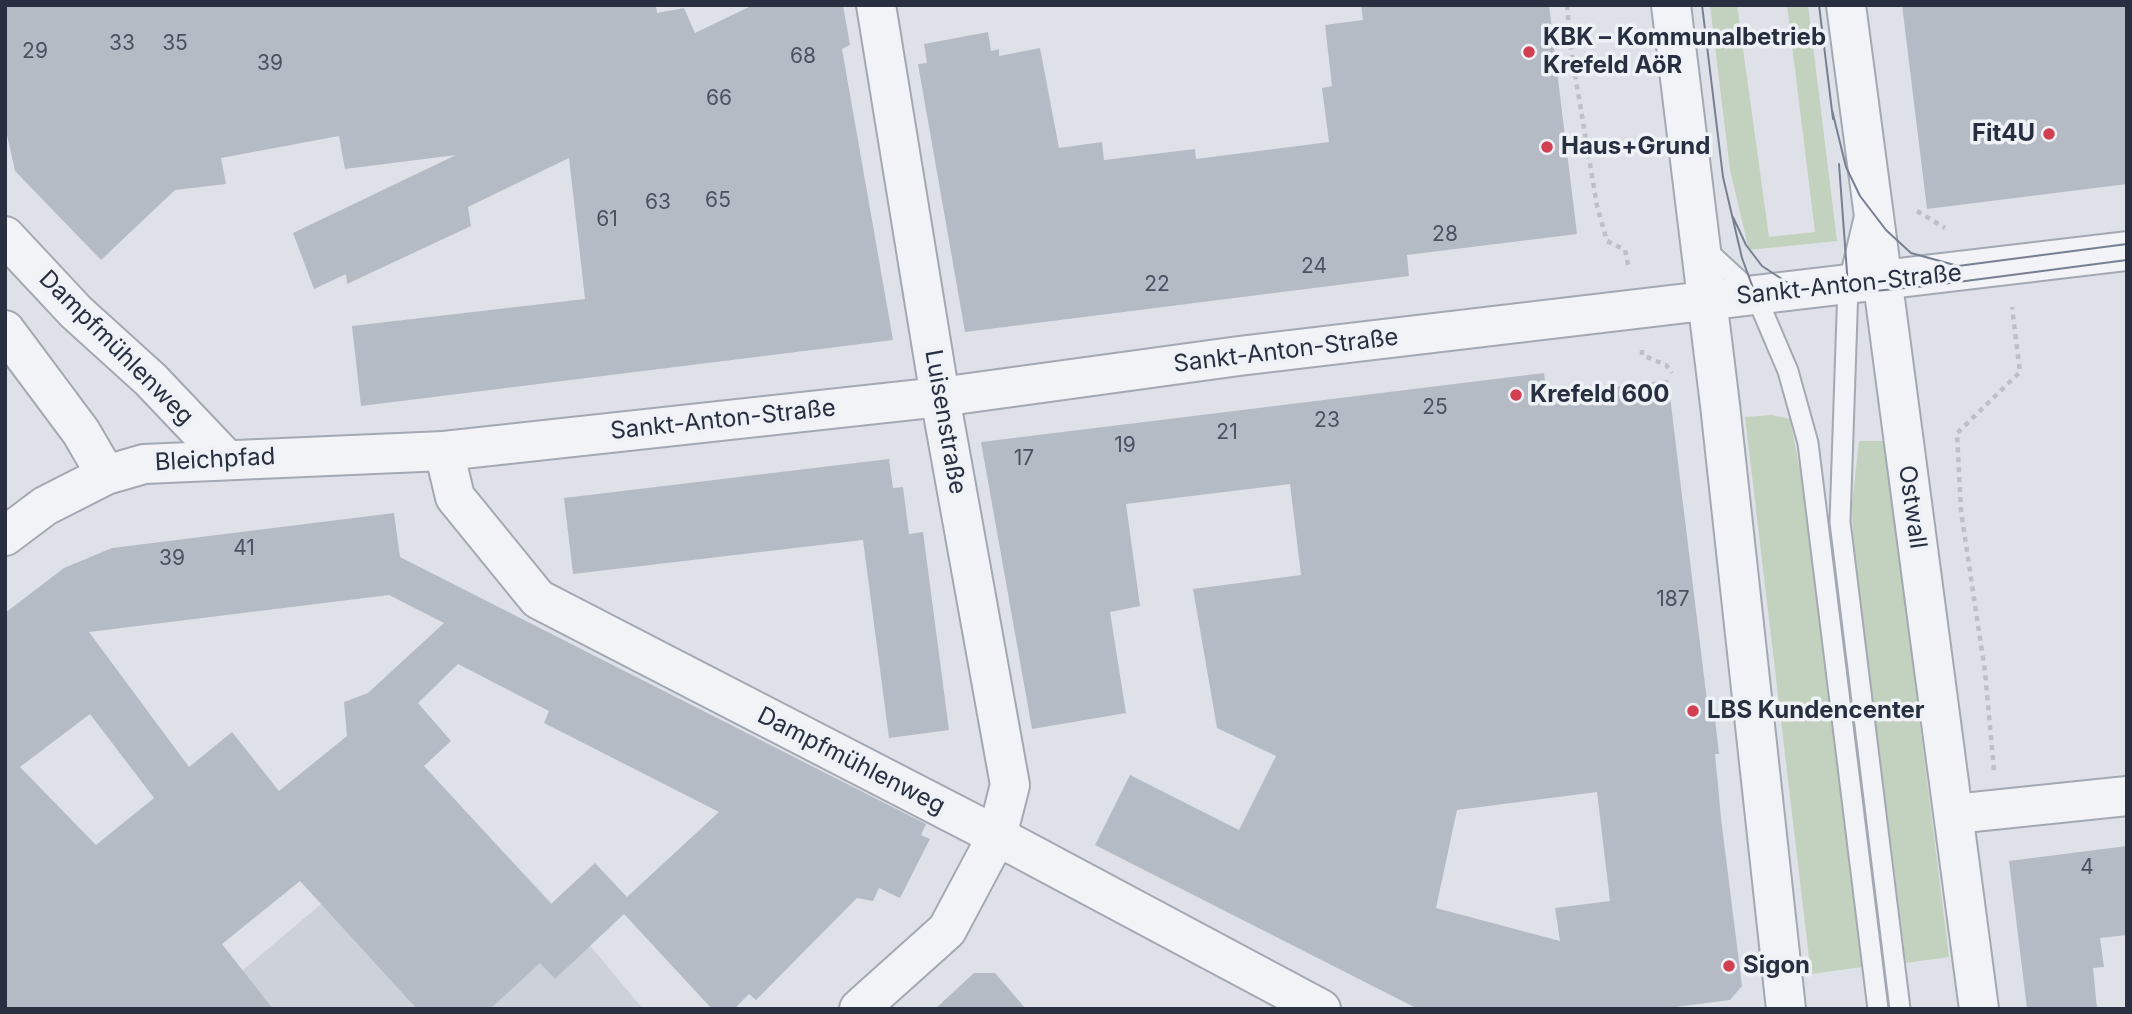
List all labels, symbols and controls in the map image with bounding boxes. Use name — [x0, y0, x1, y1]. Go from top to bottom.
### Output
place label: KBK – Kommunalbetrieb Krefeld AöR — [1543, 24, 1826, 80]
house number: 33 — [109, 31, 135, 57]
house number: 35 — [162, 31, 188, 57]
house number: 29 — [22, 39, 48, 65]
house number: 68 — [790, 44, 816, 70]
marker: KBK – Kommunalbetrieb Krefeld AöR — [1521, 44, 1537, 60]
house number: 39 — [257, 51, 283, 77]
house number: 66 — [706, 86, 732, 112]
place label: Fit4U — [1972, 120, 2035, 148]
marker: Fit4U — [2041, 126, 2057, 142]
place label: Haus+Grund — [1561, 133, 1710, 161]
marker: Haus+Grund — [1539, 139, 1555, 155]
house number: 65 — [705, 188, 731, 214]
house number: 63 — [645, 190, 671, 216]
house number: 61 — [596, 207, 618, 233]
house number: 28 — [1432, 222, 1458, 248]
house number: 24 — [1301, 254, 1327, 280]
street label: Sankt-Anton-Straße — [1735, 259, 1963, 311]
street label: Dampfmühlenweg — [33, 265, 199, 431]
house number: 22 — [1144, 272, 1170, 298]
street label: Sankt-Anton-Straße — [1172, 323, 1400, 379]
street label: Luisenstraße — [918, 347, 972, 497]
place label: Krefeld 600 — [1530, 381, 1669, 409]
marker: Krefeld 600 — [1508, 387, 1524, 403]
street label: Sankt-Anton-Straße — [609, 394, 837, 446]
house number: 25 — [1422, 395, 1448, 421]
house number: 23 — [1314, 408, 1340, 434]
house number: 21 — [1216, 420, 1238, 446]
house number: 19 — [1114, 433, 1136, 459]
street label: Bleichpfad — [154, 442, 276, 478]
house number: 17 — [1014, 446, 1034, 472]
street label: Ostwall — [1892, 463, 1932, 551]
house number: 41 — [233, 536, 255, 562]
house number: 39 — [159, 546, 185, 572]
house number: 187 — [1656, 587, 1690, 613]
place label: LBS Kundencenter — [1707, 697, 1925, 725]
street label: Dampfmühlenweg — [752, 701, 950, 821]
marker: LBS Kundencenter — [1685, 703, 1701, 719]
house number: 4 — [2080, 855, 2094, 881]
place label: Sigon — [1743, 952, 1810, 980]
marker: Sigon — [1721, 958, 1737, 974]

